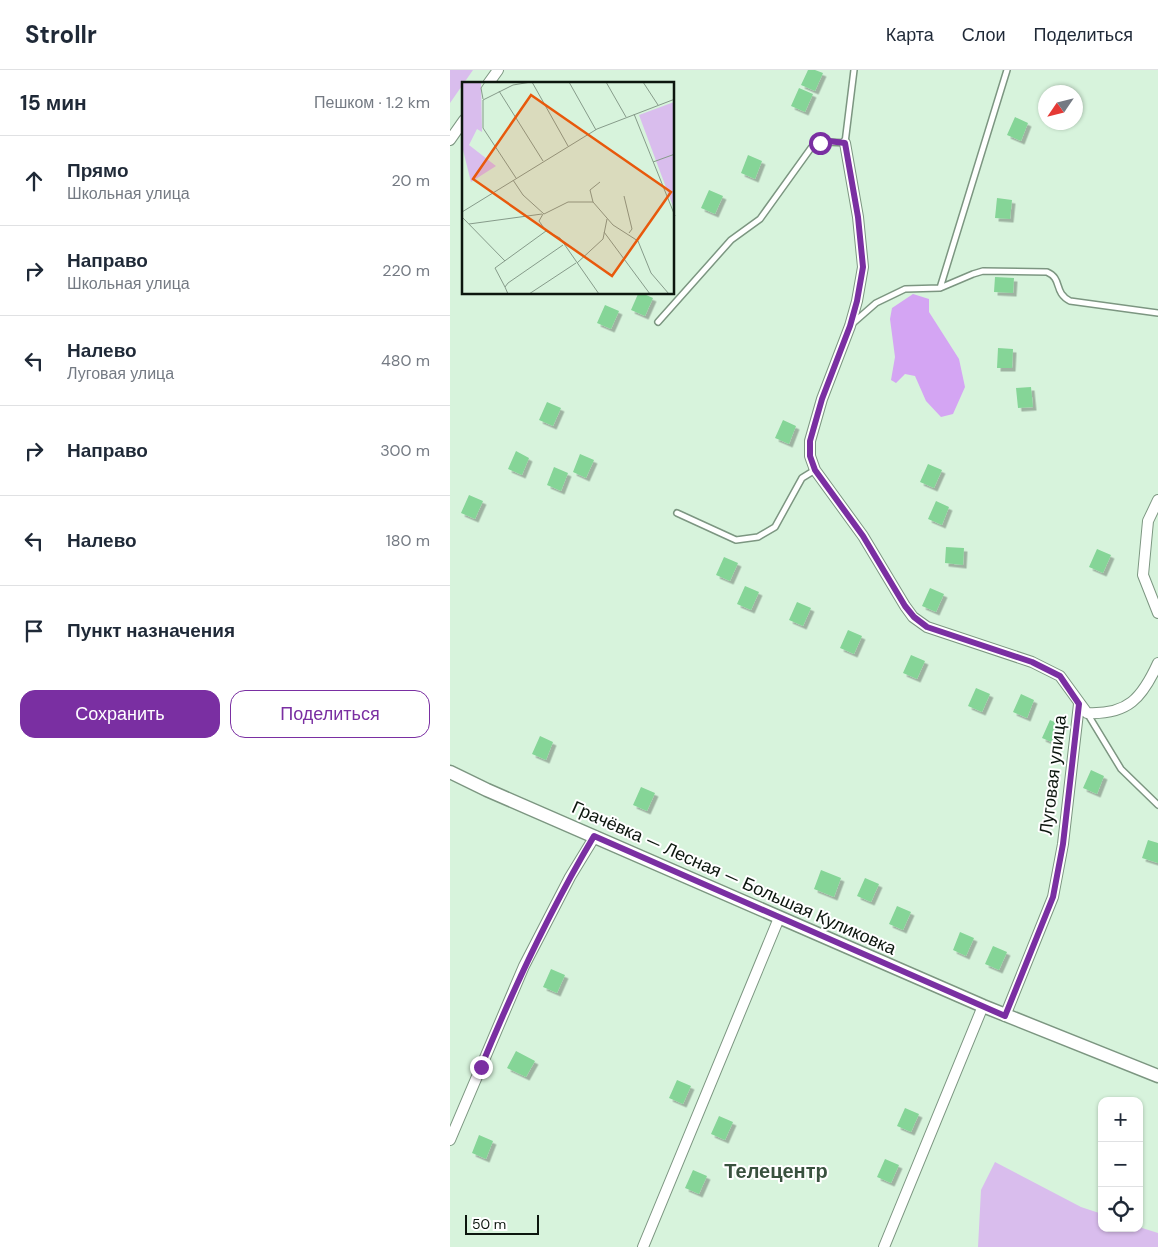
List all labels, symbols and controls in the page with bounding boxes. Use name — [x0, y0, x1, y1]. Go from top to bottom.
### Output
text: Strollr — [25, 19, 97, 50]
text: Карта — [886, 23, 934, 47]
text: Слои — [962, 23, 1006, 47]
text: Поделиться — [1034, 23, 1133, 47]
inset map — [462, 82, 675, 295]
north arrow — [1038, 85, 1083, 130]
text: 15 мин — [20, 89, 87, 117]
text: Пешком · 1.2 km — [314, 92, 430, 113]
route start — [809, 132, 832, 155]
text: Прямо — [67, 158, 129, 183]
icon: ahead — [20, 167, 48, 195]
text: 20 m — [391, 170, 430, 191]
text: Школьная улица — [67, 183, 190, 204]
text: Направо — [67, 248, 148, 273]
icon: right — [20, 257, 48, 285]
text: 220 m — [382, 260, 430, 281]
text: Школьная улица — [67, 273, 190, 294]
text: Налево — [67, 338, 137, 363]
icon: left — [20, 347, 48, 375]
text: 480 m — [381, 350, 430, 371]
text: Луговая улица — [67, 363, 174, 384]
icon: right — [20, 437, 48, 465]
text: Направо — [67, 438, 148, 463]
text: 300 m — [380, 440, 430, 461]
icon: left — [20, 527, 48, 555]
text: Налево — [67, 528, 137, 553]
text: 180 m — [386, 530, 430, 551]
icon: arrive — [20, 617, 48, 645]
text: Пункт назначения — [67, 618, 235, 643]
button: Сохранить — [20, 690, 220, 738]
button: Поделиться — [230, 690, 430, 738]
street label: Луговая улица — [1034, 713, 1072, 836]
street label: Грачёвка — Лесная — Большая Куликовка — [568, 795, 901, 961]
route end — [470, 1056, 493, 1079]
map controls — [1098, 1097, 1143, 1232]
button: + — [1098, 1097, 1143, 1142]
button: − — [1098, 1142, 1143, 1187]
district label: Телецентр — [724, 1158, 828, 1184]
button: locate — [1098, 1187, 1143, 1232]
scale bar — [465, 1212, 539, 1235]
text: 50 m — [472, 1215, 506, 1233]

